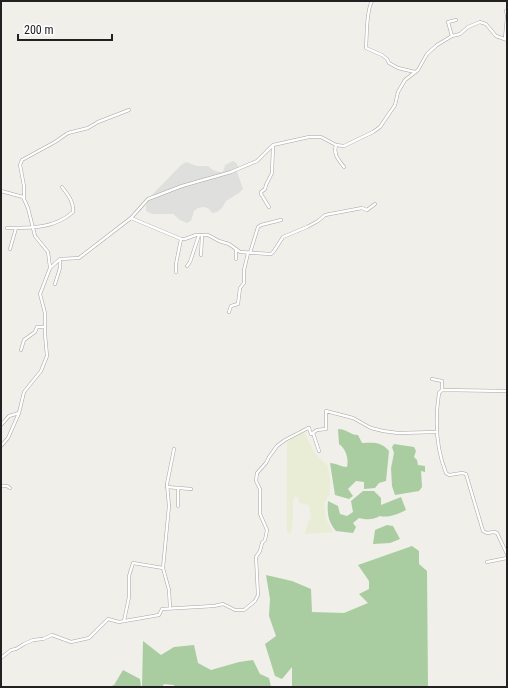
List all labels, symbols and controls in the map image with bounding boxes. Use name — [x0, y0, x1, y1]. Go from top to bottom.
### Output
scale bar — [18, 16, 112, 42]
text: 200 m — [24, 23, 54, 37]

